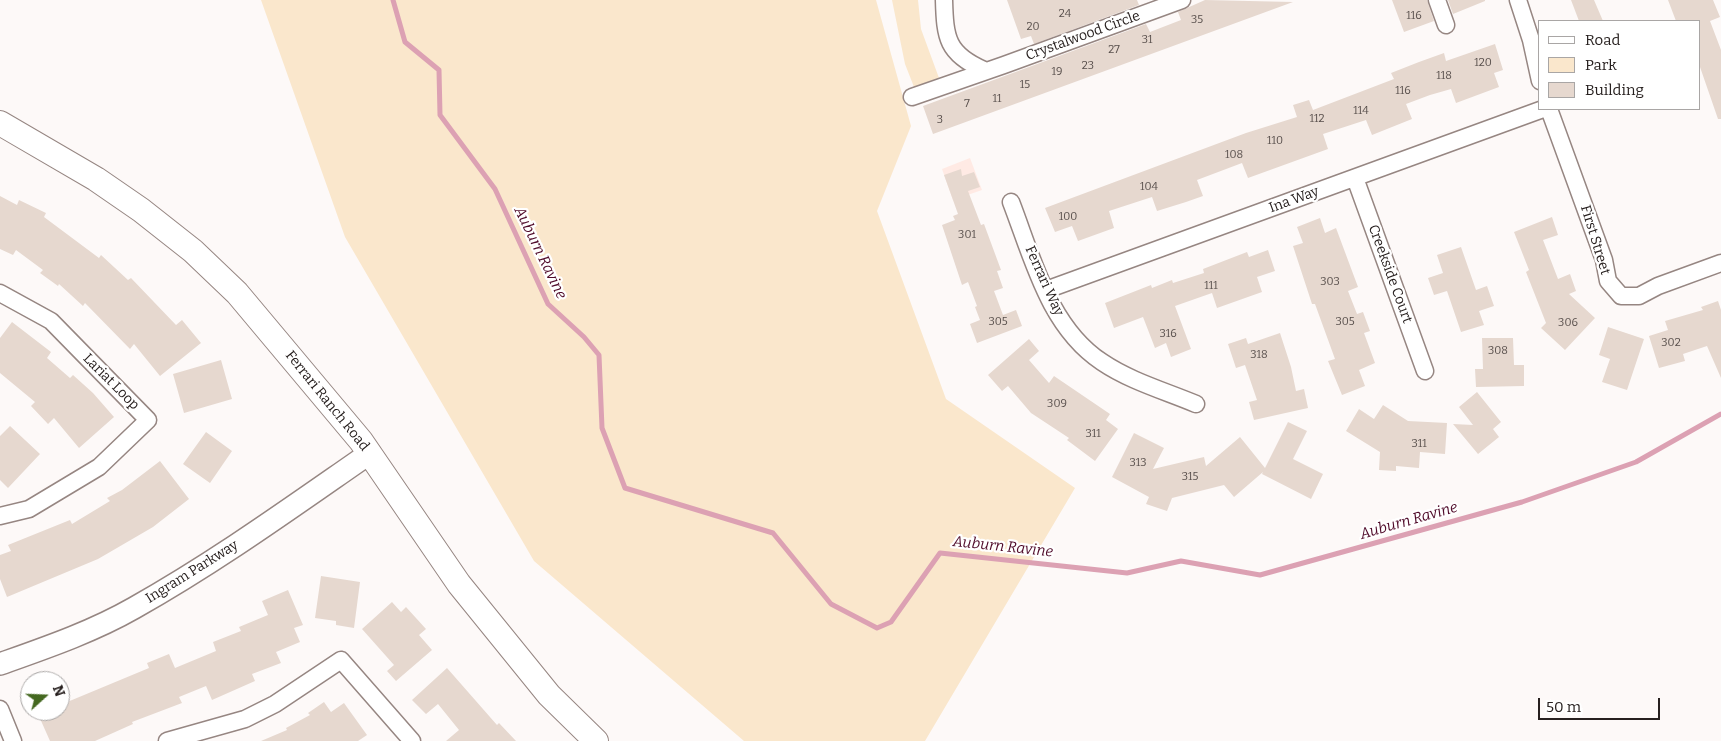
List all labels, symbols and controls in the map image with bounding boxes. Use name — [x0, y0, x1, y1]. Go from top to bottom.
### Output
street label: Crystalwood Circle — [1023, 7, 1143, 65]
house number: 24 — [1059, 7, 1071, 21]
house number: 116 — [1406, 9, 1422, 23]
house number: 35 — [1191, 13, 1203, 27]
house number: 20 — [1026, 20, 1040, 34]
legend — [1538, 20, 1701, 110]
text: Road — [1585, 31, 1620, 49]
house number: 31 — [1142, 33, 1152, 47]
house number: 27 — [1108, 43, 1120, 57]
house number: 120 — [1474, 56, 1492, 70]
text: Park — [1585, 56, 1617, 74]
house number: 23 — [1082, 59, 1094, 73]
house number: 19 — [1052, 65, 1062, 79]
house number: 118 — [1436, 69, 1452, 83]
house number: 15 — [1020, 78, 1030, 92]
text: Building — [1585, 81, 1644, 99]
house number: 116 — [1395, 84, 1411, 98]
house number: 11 — [993, 92, 1001, 106]
house number: 7 — [964, 97, 970, 111]
house number: 114 — [1353, 104, 1369, 118]
house number: 112 — [1310, 112, 1324, 126]
house number: 3 — [937, 113, 943, 127]
house number: 110 — [1267, 134, 1283, 148]
house number: 108 — [1225, 148, 1243, 162]
house number: 104 — [1140, 180, 1158, 194]
street label: Ina Way — [1267, 183, 1321, 217]
street label: First Street — [1576, 203, 1614, 277]
water label: Auburn Ravine — [510, 204, 570, 302]
house number: 100 — [1059, 210, 1077, 224]
street label: Creekside Court — [1364, 222, 1416, 326]
house number: 301 — [958, 228, 976, 242]
street label: Ferrari Way — [1021, 243, 1067, 319]
house number: 303 — [1320, 275, 1340, 289]
house number: 111 — [1204, 279, 1218, 293]
house number: 305 — [988, 315, 1008, 329]
house number: 305 — [1335, 315, 1355, 329]
house number: 306 — [1558, 316, 1578, 330]
house number: 316 — [1159, 327, 1177, 341]
house number: 302 — [1661, 336, 1681, 350]
house number: 308 — [1488, 344, 1508, 358]
street label: Ferrari Ranch Road — [281, 347, 373, 455]
house number: 318 — [1250, 348, 1268, 362]
street label: Lariat Loop — [79, 350, 143, 414]
house number: 309 — [1047, 397, 1067, 411]
house number: 311 — [1085, 427, 1101, 441]
house number: 311 — [1411, 437, 1427, 451]
house number: 313 — [1129, 456, 1147, 470]
house number: 315 — [1182, 470, 1198, 484]
water label: Auburn Ravine — [1358, 498, 1460, 544]
water label: Auburn Ravine — [952, 533, 1054, 561]
street label: Ingram Parkway — [143, 537, 241, 607]
north arrow — [20, 671, 70, 721]
text: N — [49, 683, 68, 699]
scale bar — [1541, 688, 1664, 720]
text: 50 m — [1546, 698, 1581, 716]

